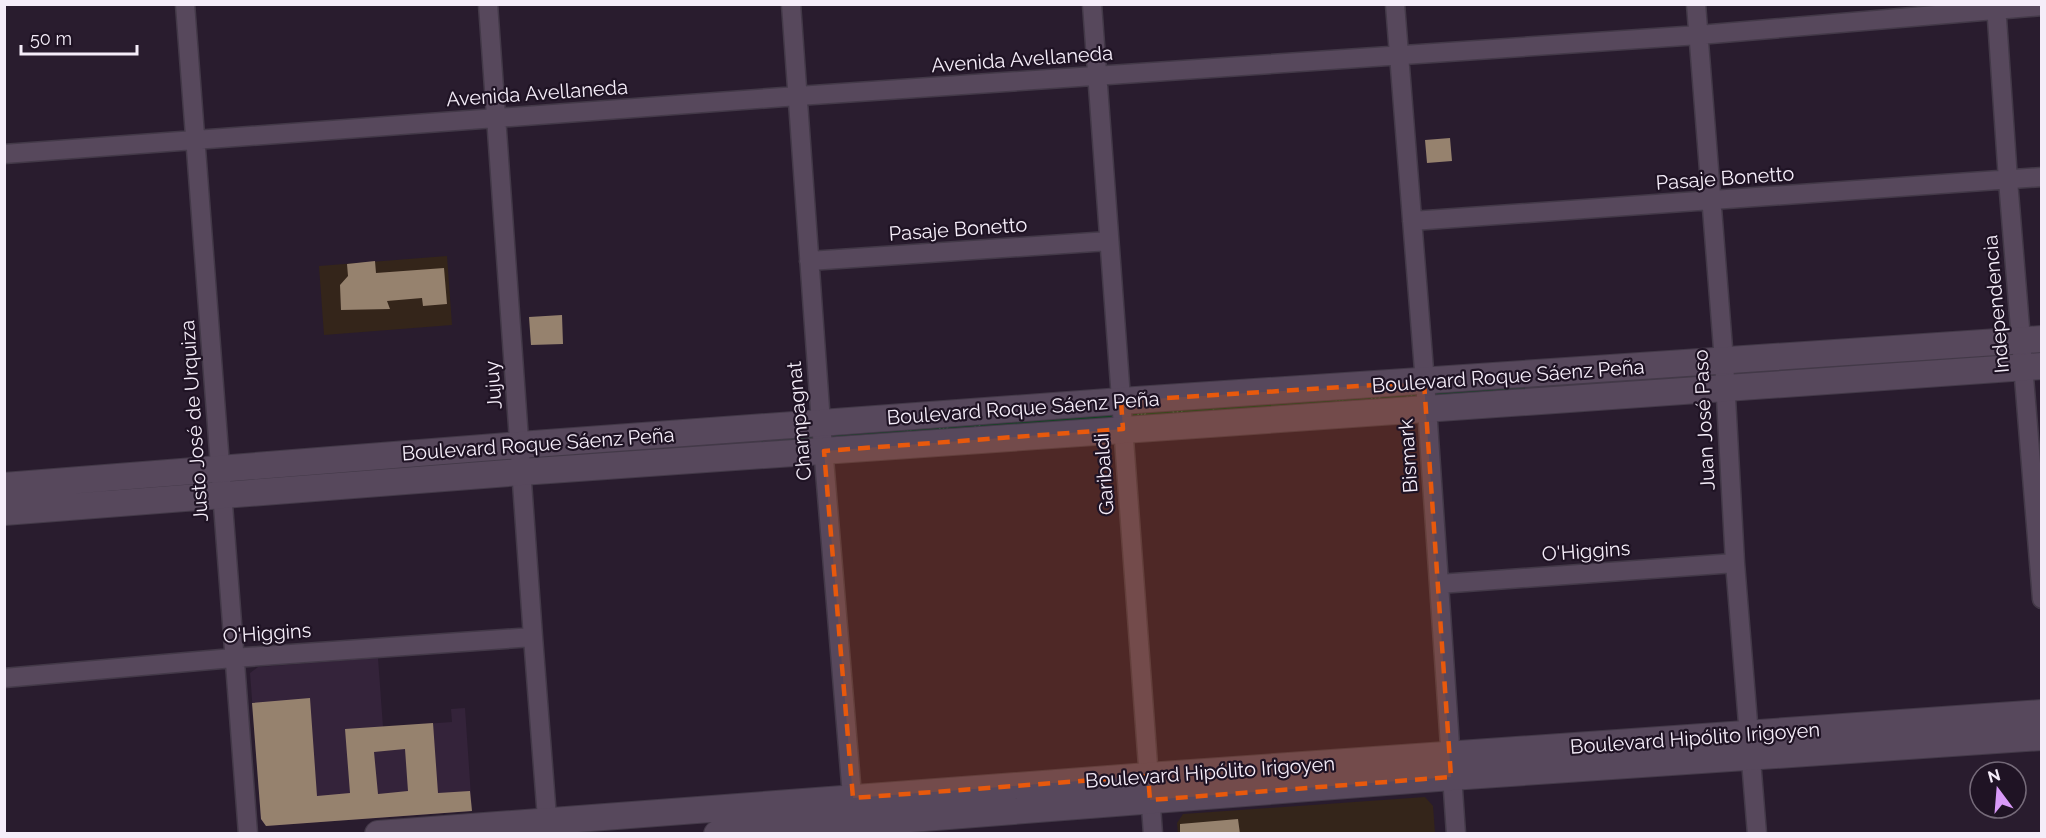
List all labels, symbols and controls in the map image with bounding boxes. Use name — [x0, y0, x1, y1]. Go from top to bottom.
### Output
scale bar — [21, 18, 136, 56]
text: 50 m — [30, 28, 72, 49]
street label: Avenida Avellaneda — [930, 41, 1114, 77]
street label: Avenida Avellaneda — [445, 75, 629, 111]
street label: Pasaje Bonetto — [1655, 161, 1795, 195]
street label: Pasaje Bonetto — [888, 212, 1028, 246]
street label: Independencia — [1978, 234, 2014, 374]
street label: Justo José de Urquiza — [175, 319, 213, 523]
street label: Juan José Paso — [1688, 349, 1720, 491]
street label: Boulevard Roque Sáenz Peña — [1371, 355, 1645, 397]
street label: Jujuy — [479, 360, 507, 410]
street label: Champagnat — [782, 360, 816, 482]
street label: Boulevard Roque Sáenz Peña — [886, 387, 1160, 429]
street label: Bismark — [1393, 418, 1423, 494]
street label: Boulevard Roque Sáenz Peña — [401, 423, 675, 465]
street label: Garibaldi — [1089, 432, 1119, 516]
street label: O'Higgins — [1541, 536, 1631, 566]
street label: O'Higgins — [222, 618, 312, 648]
street label: Boulevard Hipólito Irigoyen — [1569, 717, 1821, 759]
street label: Boulevard Hipólito Irigoyen — [1084, 751, 1336, 793]
north arrow — [1968, 760, 2028, 820]
text: N — [1986, 765, 2002, 787]

